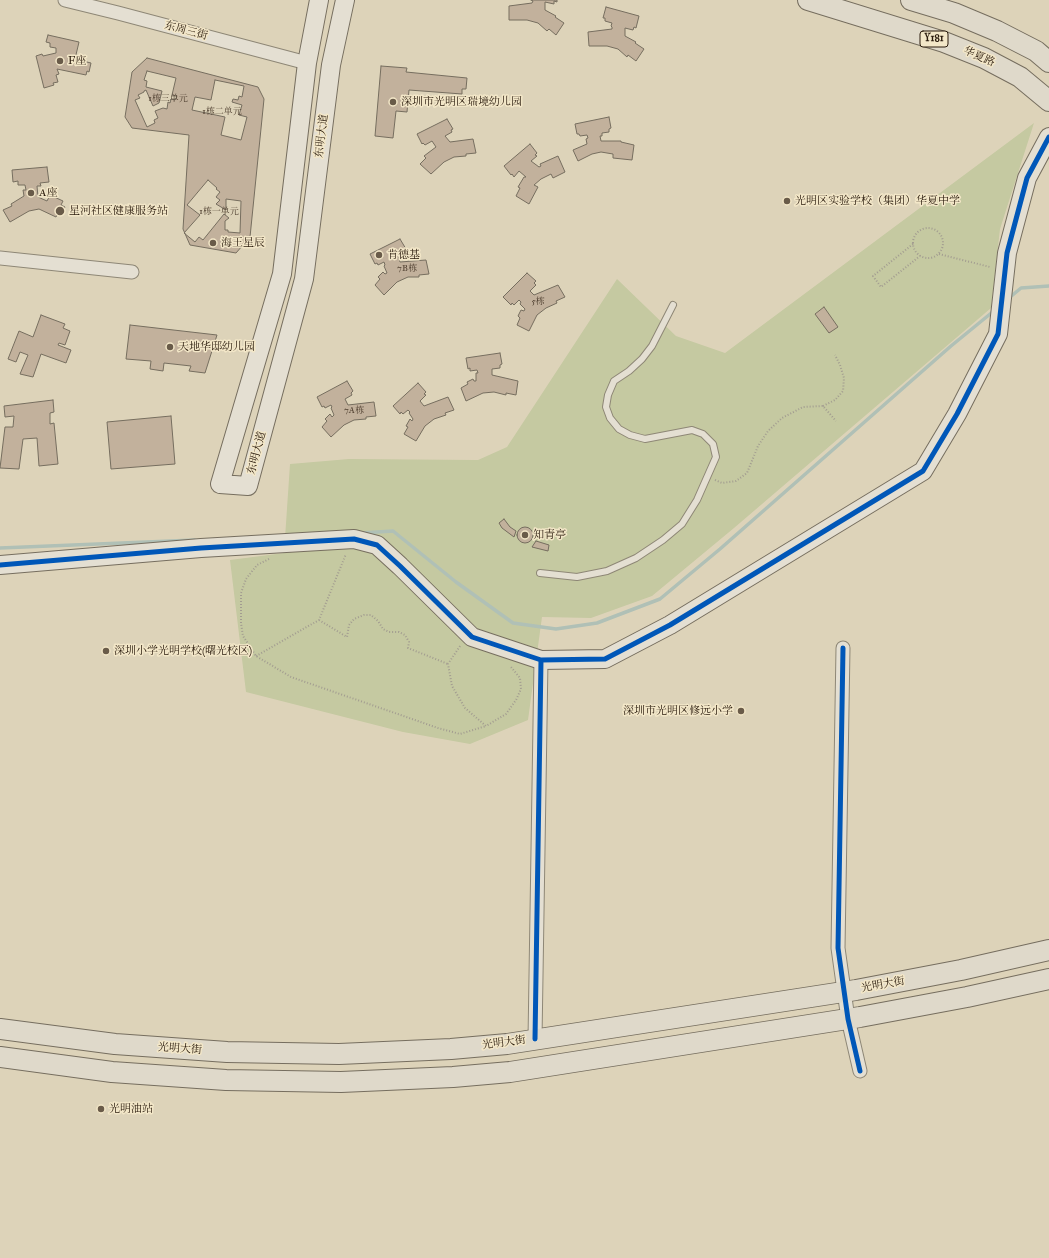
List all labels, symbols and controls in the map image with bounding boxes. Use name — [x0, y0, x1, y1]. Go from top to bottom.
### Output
street label: 东周三街 — [163, 19, 209, 43]
road number: Y181 — [920, 31, 948, 47]
street label: 华夏路 — [961, 44, 997, 70]
place label: F座 — [68, 54, 86, 68]
marker: F座 — [55, 56, 65, 66]
house number: 1栋三单元 — [148, 94, 188, 104]
place label: 深圳市光明区瑞境幼儿园 — [401, 95, 522, 109]
marker: 深圳市光明区瑞境幼儿园 — [388, 97, 398, 107]
house number: 1栋二单元 — [202, 107, 242, 117]
street label: 东明大道 — [313, 113, 331, 159]
place label: A座 — [39, 186, 57, 200]
marker: A座 — [26, 188, 36, 198]
place label: 光明区实验学校（集团）华夏中学 — [795, 194, 960, 208]
marker: 光明区实验学校（集团）华夏中学 — [782, 196, 792, 206]
place label: 星河社区健康服务站 — [69, 204, 168, 218]
marker: 星河社区健康服务站 — [54, 205, 66, 217]
house number: 1栋一单元 — [199, 207, 239, 217]
place label: 海王星辰 — [221, 236, 265, 250]
marker: 海王星辰 — [208, 238, 218, 248]
place label: 肯德基 — [387, 248, 420, 262]
marker: 肯德基 — [374, 250, 384, 260]
house number: 7B栋 — [397, 264, 417, 274]
house number: 5栋 — [531, 297, 545, 307]
place label: 天地华邸幼儿园 — [178, 340, 255, 354]
marker: 天地华邸幼儿园 — [165, 342, 175, 352]
house number: 7A栋 — [344, 406, 364, 416]
street label: 东明大道 — [245, 430, 269, 476]
place label: 知青亭 — [533, 528, 566, 542]
marker: 知青亭 — [520, 530, 530, 540]
place label: 深圳小学光明学校(曙光校区) — [114, 644, 252, 658]
marker: 深圳小学光明学校(曙光校区) — [101, 646, 111, 656]
place label: 深圳市光明区修远小学 — [623, 704, 733, 718]
marker: 深圳市光明区修远小学 — [736, 706, 746, 716]
street label: 光明大街 — [860, 975, 906, 995]
street label: 光明大街 — [481, 1034, 527, 1052]
street label: 光明大街 — [158, 1041, 202, 1057]
place label: 光明油站 — [109, 1102, 153, 1116]
marker: 光明油站 — [96, 1104, 106, 1114]

